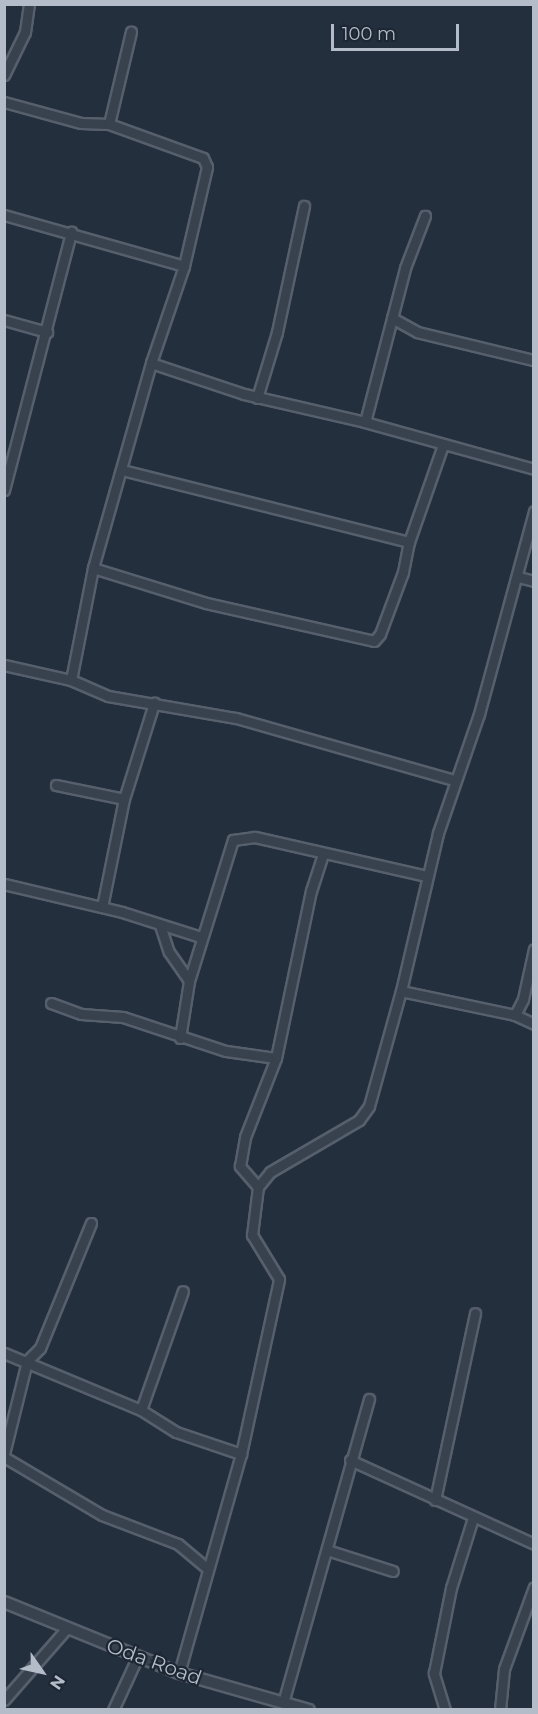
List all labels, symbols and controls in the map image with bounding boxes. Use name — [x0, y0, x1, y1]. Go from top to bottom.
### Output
scale bar — [334, 12, 462, 50]
text: 100 m — [342, 23, 396, 45]
street label: Oda Road — [103, 1634, 205, 1690]
north arrow — [12, 1642, 72, 1702]
text: N — [46, 1672, 69, 1693]

